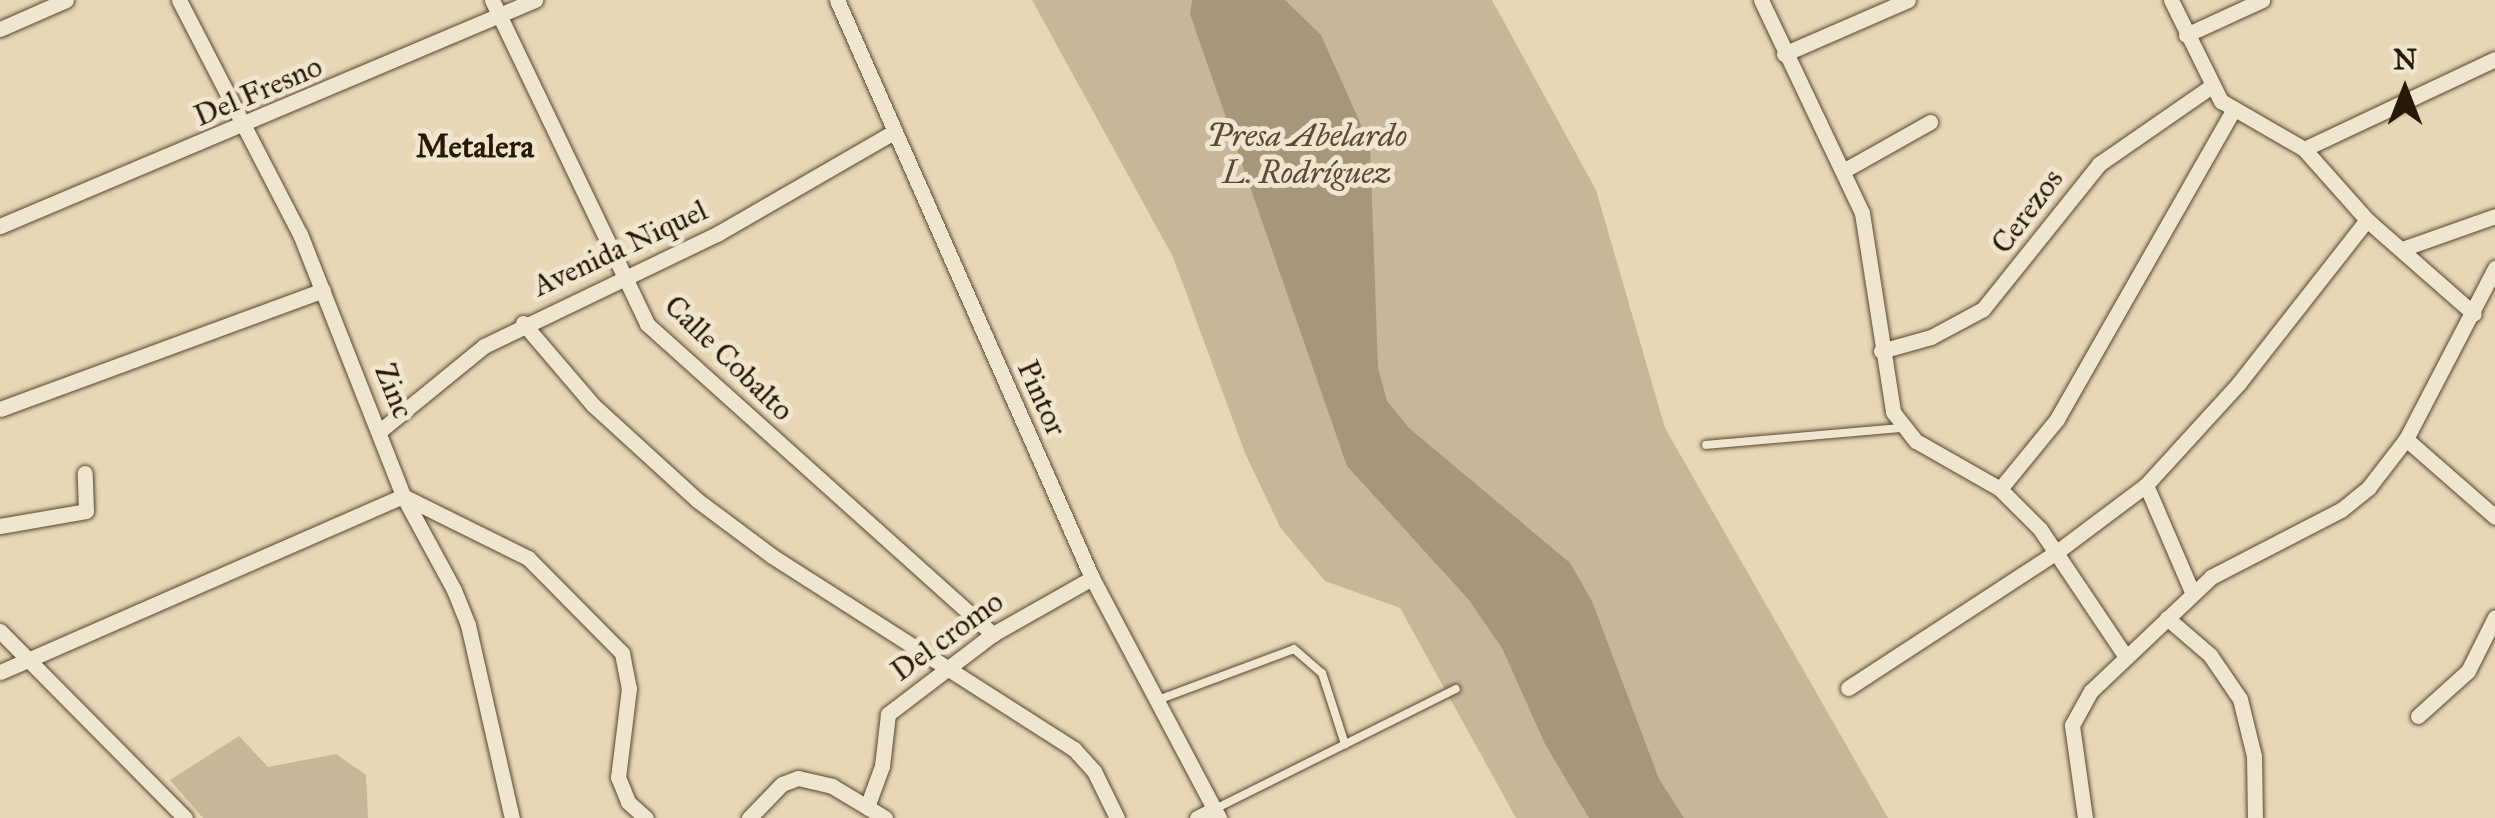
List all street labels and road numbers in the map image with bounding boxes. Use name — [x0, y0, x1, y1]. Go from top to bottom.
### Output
street label: Del Fresno — [189, 48, 327, 134]
street label: Cerezos — [1984, 162, 2070, 260]
street label: Avenida Niquel — [527, 192, 713, 304]
street label: Calle Cobalto — [657, 288, 801, 428]
street label: Pintor — [1010, 355, 1074, 441]
street label: Zinc — [367, 358, 421, 424]
street label: Del cromo — [884, 583, 1010, 689]

